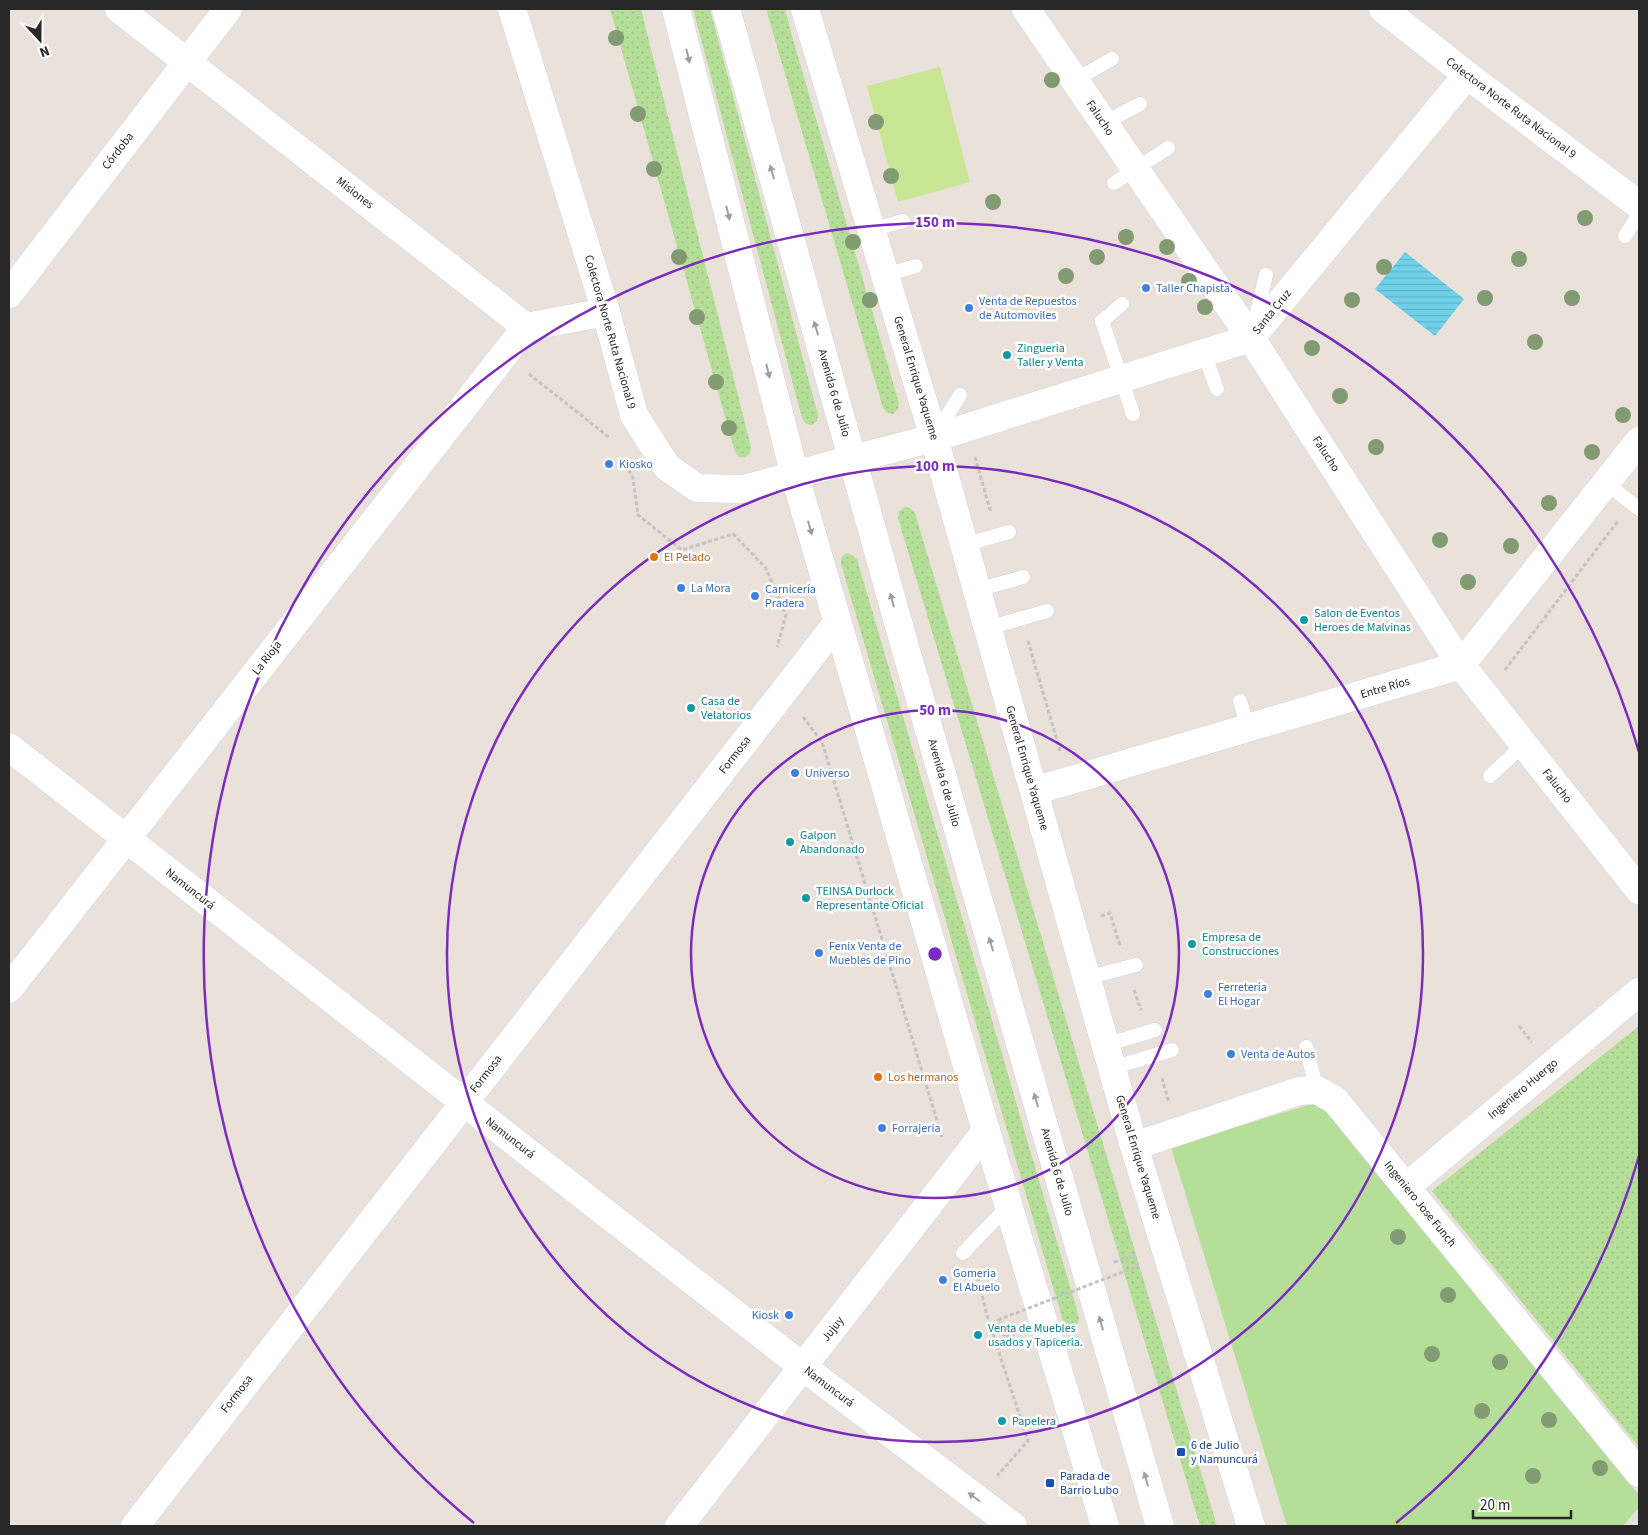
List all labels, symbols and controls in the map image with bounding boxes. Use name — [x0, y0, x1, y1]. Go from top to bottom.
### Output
north arrow — [15, 15, 65, 65]
text: N — [36, 40, 52, 62]
one-way arrow — [684, 48, 692, 64]
street label: Colectora Norte Ruta Nacional 9 — [1442, 53, 1580, 163]
street label: Falucho — [1082, 97, 1118, 139]
street label: Córdoba — [98, 129, 138, 173]
one-way arrow — [768, 164, 776, 179]
street label: Misiones — [333, 173, 377, 213]
one-way arrow — [724, 206, 732, 221]
text: 150 m — [915, 212, 955, 233]
street label: Colectora Norte Ruta Nacional 9 — [580, 253, 640, 411]
place label: Taller Chapista. — [1156, 280, 1233, 297]
marker: Taller Chapista. — [1140, 282, 1152, 294]
street label: Santa Cruz — [1248, 286, 1296, 338]
place label: Venta de Repuestos de Automoviles — [979, 293, 1077, 324]
marker: Venta de Repuestos de Automoviles — [963, 302, 975, 314]
street label: General Enrique Yaqueme — [889, 314, 943, 442]
one-way arrow — [812, 321, 820, 336]
place label: Zingueria Taller y Venta — [1017, 340, 1084, 371]
street label: Avenida 6 de Julio — [813, 347, 855, 439]
marker: Zingueria Taller y Venta — [1001, 349, 1013, 361]
one-way arrow — [764, 363, 772, 378]
street label: Falucho — [1308, 433, 1344, 475]
place label: Kiosko — [619, 456, 653, 473]
text: 100 m — [915, 456, 955, 477]
marker: Kiosko — [603, 458, 615, 470]
one-way arrow — [806, 520, 814, 535]
place label: El Pelado — [664, 549, 711, 566]
marker: El Pelado — [648, 551, 660, 563]
place label: La Mora — [691, 580, 730, 597]
place label: Carnicería Pradera — [765, 581, 816, 612]
marker: La Mora — [675, 582, 687, 594]
marker: Carnicería Pradera — [749, 590, 761, 602]
one-way arrow — [887, 592, 895, 607]
place label: Salon de Eventos Heroes de Malvinas — [1314, 605, 1411, 636]
marker: Salon de Eventos Heroes de Malvinas — [1298, 614, 1310, 626]
street label: La Rioja — [248, 637, 286, 679]
street label: Entre Ríos — [1358, 673, 1412, 703]
place label: Casa de Velatorios — [701, 693, 751, 724]
text: 50 m — [919, 700, 951, 721]
marker: Casa de Velatorios — [685, 702, 697, 714]
street label: General Enrique Yaqueme — [1001, 704, 1053, 832]
street label: Formosa — [715, 732, 755, 778]
street label: Avenida 6 de Julio — [923, 737, 965, 829]
place label: Universo — [805, 765, 849, 782]
street label: Falucho — [1538, 765, 1576, 807]
marker: Universo — [789, 767, 801, 779]
place label: Galpon Abandonado — [800, 827, 865, 858]
marker: Galpon Abandonado — [784, 836, 796, 848]
street label: Namuncurá — [162, 864, 218, 914]
place label: TEINSA Durlock Representante Oficial — [816, 883, 923, 914]
marker: TEINSA Durlock Representante Oficial — [800, 892, 812, 904]
place label: Empresa de Construcciones — [1202, 929, 1279, 960]
one-way arrow — [987, 936, 995, 952]
place label: Fenix Venta de Muebles de Pino — [829, 938, 911, 969]
marker: Empresa de Construcciones — [1186, 938, 1198, 950]
centre of rings — [926, 945, 944, 963]
marker: Fenix Venta de Muebles de Pino — [813, 947, 825, 959]
place label: Ferretería El Hogar — [1218, 979, 1267, 1010]
marker: Ferretería El Hogar — [1202, 988, 1214, 1000]
place label: Venta de Autos — [1241, 1046, 1315, 1063]
marker: Venta de Autos — [1225, 1048, 1237, 1060]
street label: Formosa — [466, 1051, 506, 1097]
street label: Ingeniero Huergo — [1484, 1055, 1562, 1123]
place label: Los hermanos — [888, 1069, 958, 1086]
marker: Los hermanos — [872, 1071, 884, 1083]
one-way arrow — [1032, 1092, 1040, 1107]
street label: General Enrique Yaqueme — [1111, 1093, 1165, 1221]
street label: Namuncurá — [482, 1113, 538, 1163]
place label: Forrajeria — [892, 1120, 940, 1137]
marker: Forrajeria — [876, 1122, 888, 1134]
street label: Avenida 6 de Julio — [1036, 1126, 1078, 1218]
street label: Ingeniero Jose Funch — [1380, 1157, 1460, 1251]
place label: Gomeria El Abuelo — [953, 1265, 1000, 1296]
marker: Gomeria El Abuelo — [937, 1274, 949, 1286]
place label: Kiosk — [752, 1307, 779, 1324]
marker: Kiosk — [783, 1309, 795, 1321]
street label: Jujuy — [818, 1313, 848, 1345]
one-way arrow — [1097, 1316, 1105, 1331]
place label: Venta de Muebles usados y Tapiceria. — [988, 1320, 1083, 1351]
marker: Venta de Muebles usados y Tapiceria. — [972, 1329, 984, 1341]
street label: Namuncurá — [800, 1363, 858, 1411]
street label: Formosa — [217, 1371, 257, 1417]
place label: Papelera — [1012, 1413, 1056, 1430]
marker: Papelera — [996, 1415, 1008, 1427]
place label: 6 de Julio y Namuncurá — [1191, 1437, 1258, 1468]
marker: 6 de Julio y Namuncurá — [1175, 1446, 1187, 1458]
place label: Parada de Barrio Lubo — [1060, 1468, 1119, 1499]
one-way arrow — [1142, 1472, 1150, 1487]
marker: Parada de Barrio Lubo — [1044, 1477, 1056, 1489]
scale bar — [1473, 1488, 1570, 1520]
one-way arrow — [967, 1492, 981, 1502]
text: 20 m — [1480, 1495, 1510, 1516]

